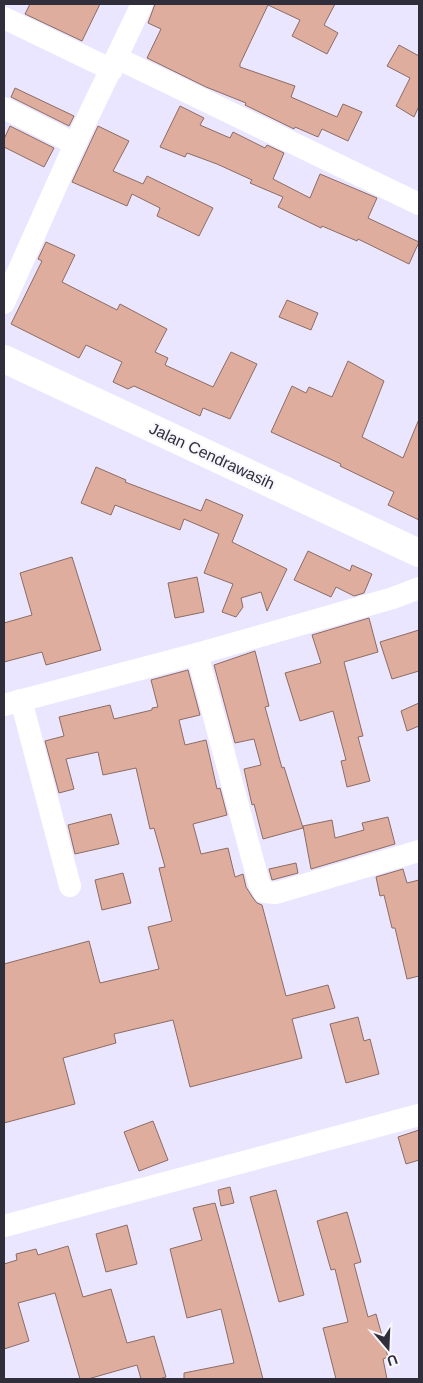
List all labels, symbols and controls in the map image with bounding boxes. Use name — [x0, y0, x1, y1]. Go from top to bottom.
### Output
street label: Jalan Cendrawasih — [147, 420, 277, 492]
north arrow — [363, 1323, 413, 1373]
text: U — [385, 1351, 400, 1370]

